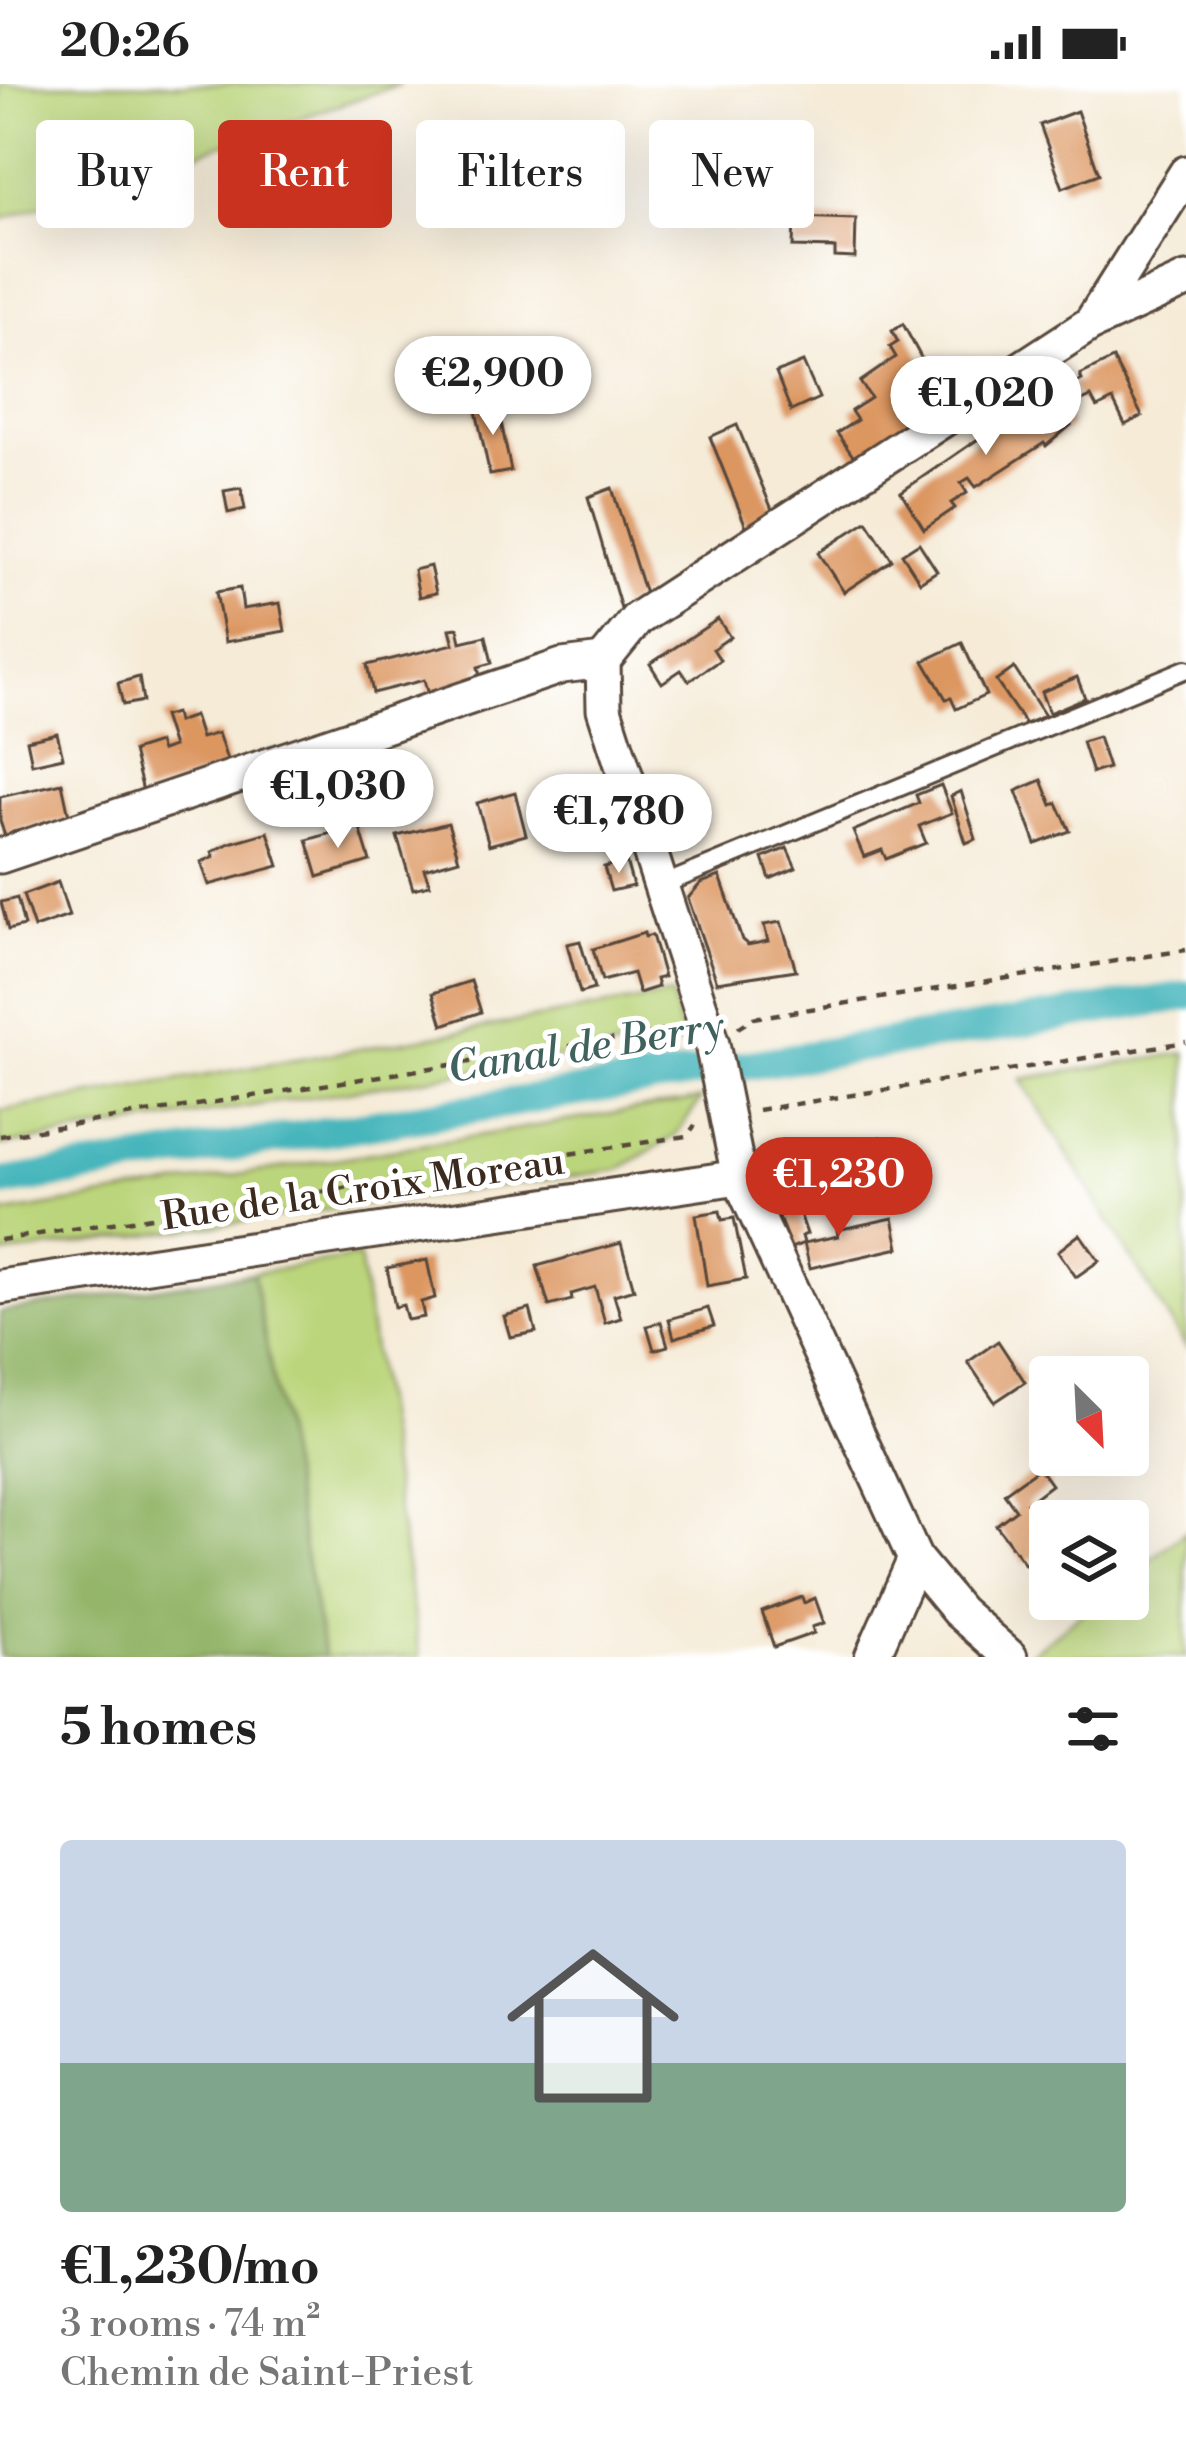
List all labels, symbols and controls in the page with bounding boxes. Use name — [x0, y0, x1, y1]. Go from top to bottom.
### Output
text: 20:26 — [60, 14, 190, 71]
chip: Buy — [36, 120, 194, 228]
chip: Rent — [218, 120, 392, 228]
chip: Filters — [416, 120, 625, 228]
chip: New — [649, 120, 814, 228]
pin: €2,900 — [395, 336, 591, 438]
text: €2,900 — [421, 350, 565, 399]
pin: €1,020 — [888, 356, 1084, 458]
text: €1,020 — [917, 370, 1055, 419]
pin: €1,030 — [240, 749, 436, 851]
text: €1,030 — [270, 763, 406, 812]
pin: €1,780 — [521, 774, 717, 876]
text: €1,780 — [553, 788, 685, 837]
water label: Canal de Berry — [444, 1000, 729, 1096]
street label: Rue de la Croix Moreau — [158, 1137, 568, 1243]
pin: €1,230 — [741, 1137, 937, 1239]
text: €1,230 — [773, 1151, 905, 1200]
north arrow — [1029, 1356, 1149, 1476]
map controls — [1029, 1356, 1149, 1620]
button: layers — [1029, 1500, 1149, 1620]
icon: filters — [1060, 1696, 1126, 1762]
text: 5 homes — [60, 1697, 257, 1761]
icon: home — [485, 1918, 701, 2134]
text: €1,230/mo — [60, 2236, 320, 2300]
text: 3 rooms · 74 m² — [60, 2300, 320, 2349]
text: Chemin de Saint-Priest — [60, 2349, 473, 2398]

